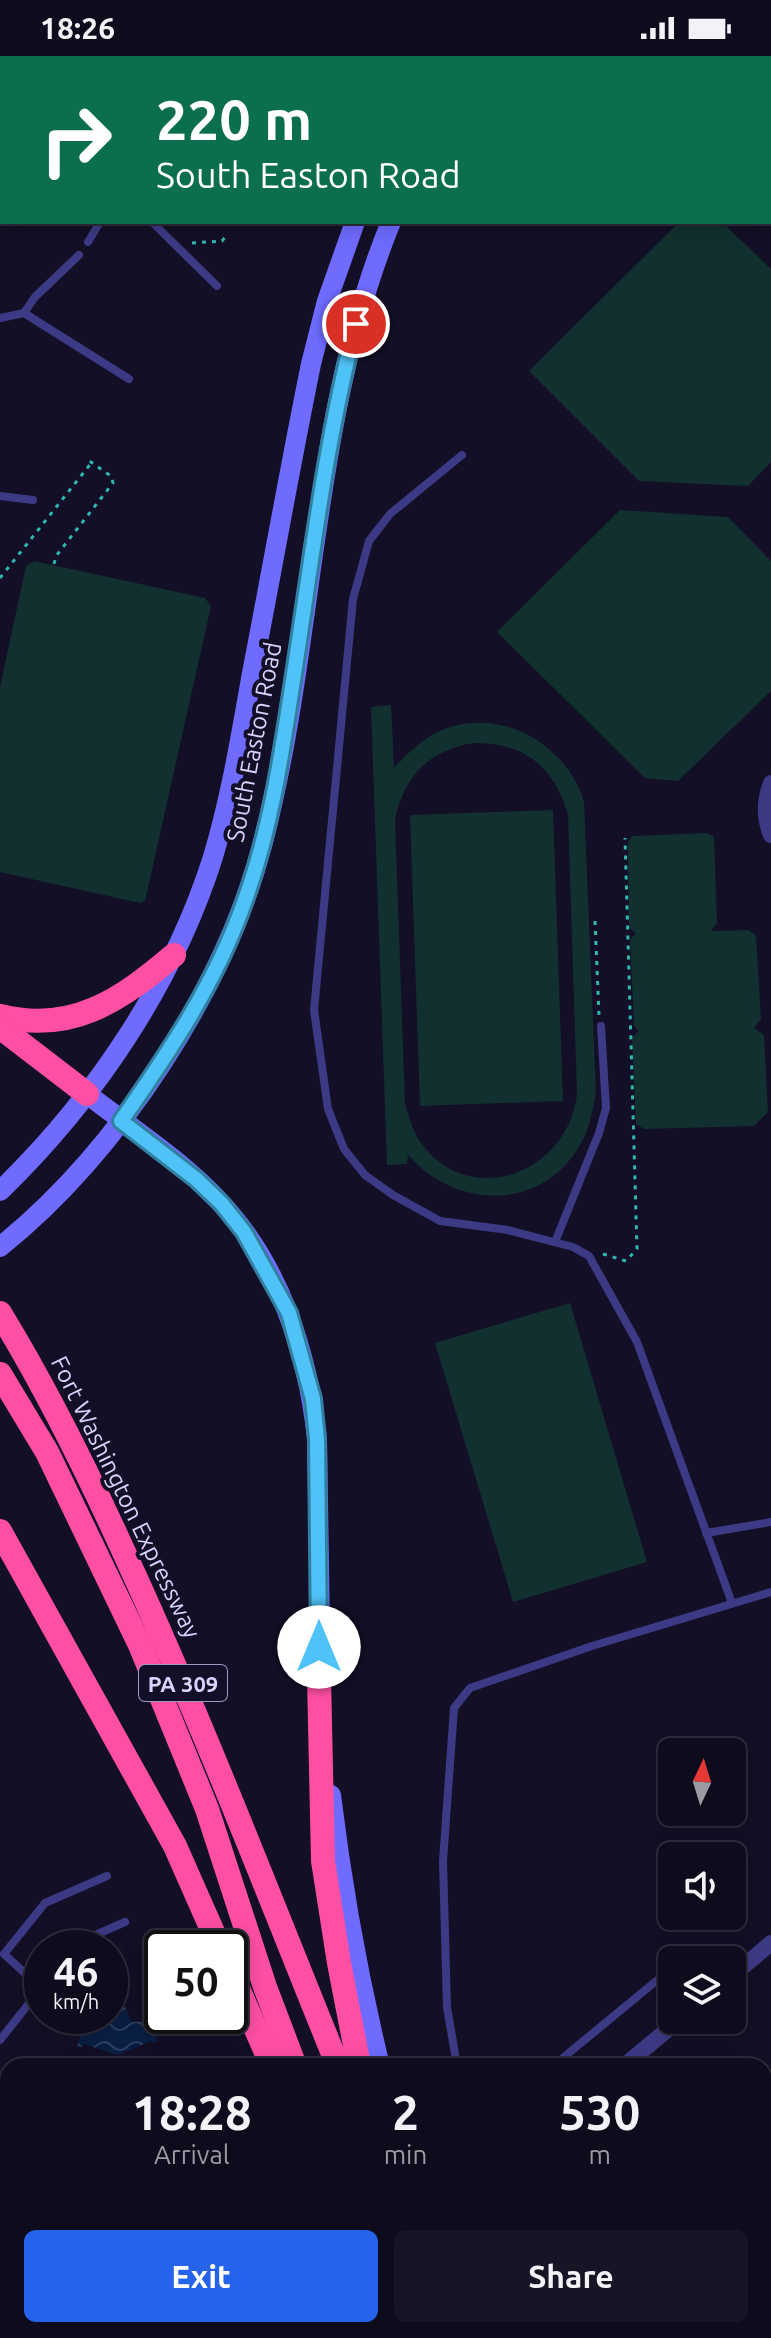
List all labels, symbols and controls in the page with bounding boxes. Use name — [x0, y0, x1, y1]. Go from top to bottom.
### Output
text: 18:26 — [40, 11, 115, 45]
icon: right — [24, 88, 128, 192]
text: 220 m — [156, 88, 312, 151]
text: South Easton Road — [156, 154, 461, 195]
pin — [322, 290, 390, 358]
icon: arrive — [334, 302, 378, 346]
street label: South Easton Road — [221, 640, 287, 844]
street label: Fort Washington Expressway — [46, 1352, 206, 1643]
position arrow — [277, 1605, 361, 1689]
road number: PA 309 — [139, 1665, 227, 1701]
north arrow — [658, 1738, 746, 1826]
map controls — [658, 1738, 746, 2034]
button: sound — [658, 1842, 746, 1930]
speed limit sign: 50 — [144, 1930, 248, 2034]
button: layers — [658, 1946, 746, 2034]
text: 46 — [53, 1949, 99, 1994]
text: km/h — [53, 1990, 99, 2013]
text: 18:28 — [132, 2085, 252, 2139]
text: 2 — [392, 2085, 419, 2139]
text: 530 — [559, 2085, 640, 2139]
text: Arrival — [154, 2140, 230, 2169]
text: min — [384, 2140, 427, 2169]
text: m — [588, 2140, 611, 2169]
button: Exit — [24, 2230, 378, 2322]
button: Share — [394, 2230, 748, 2322]

